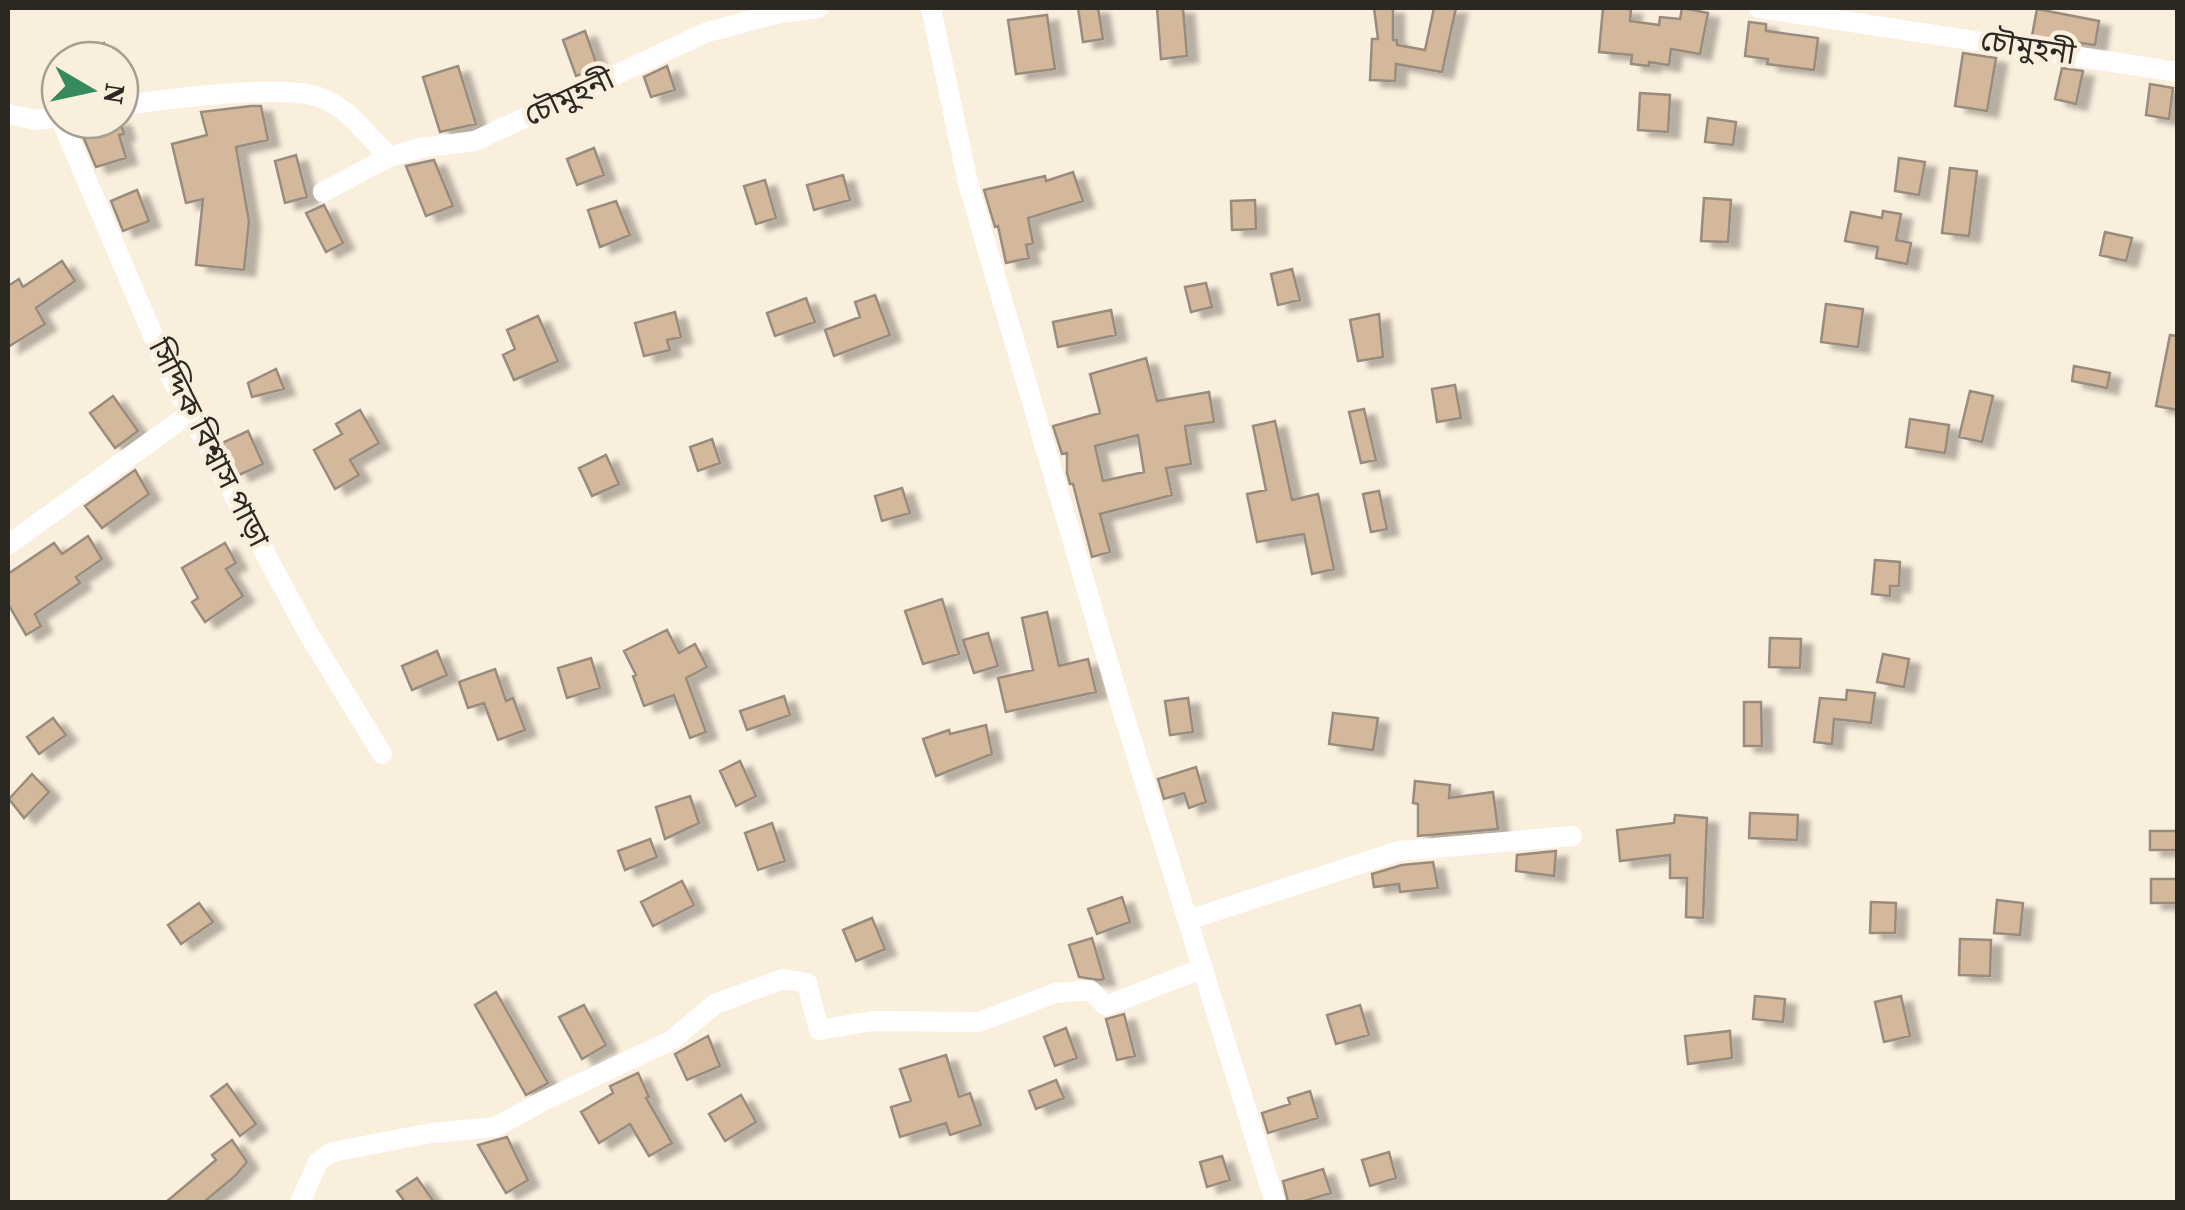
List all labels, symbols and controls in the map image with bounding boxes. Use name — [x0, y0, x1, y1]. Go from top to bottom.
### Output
street label: চৌমুহনী — [1978, 19, 2079, 74]
north arrow — [40, 40, 140, 140]
street label: চৌমুহনী — [517, 57, 622, 135]
text: N — [94, 81, 135, 107]
street label: সিদ্দিক বিশ্বাস পাড়া — [139, 331, 280, 555]

